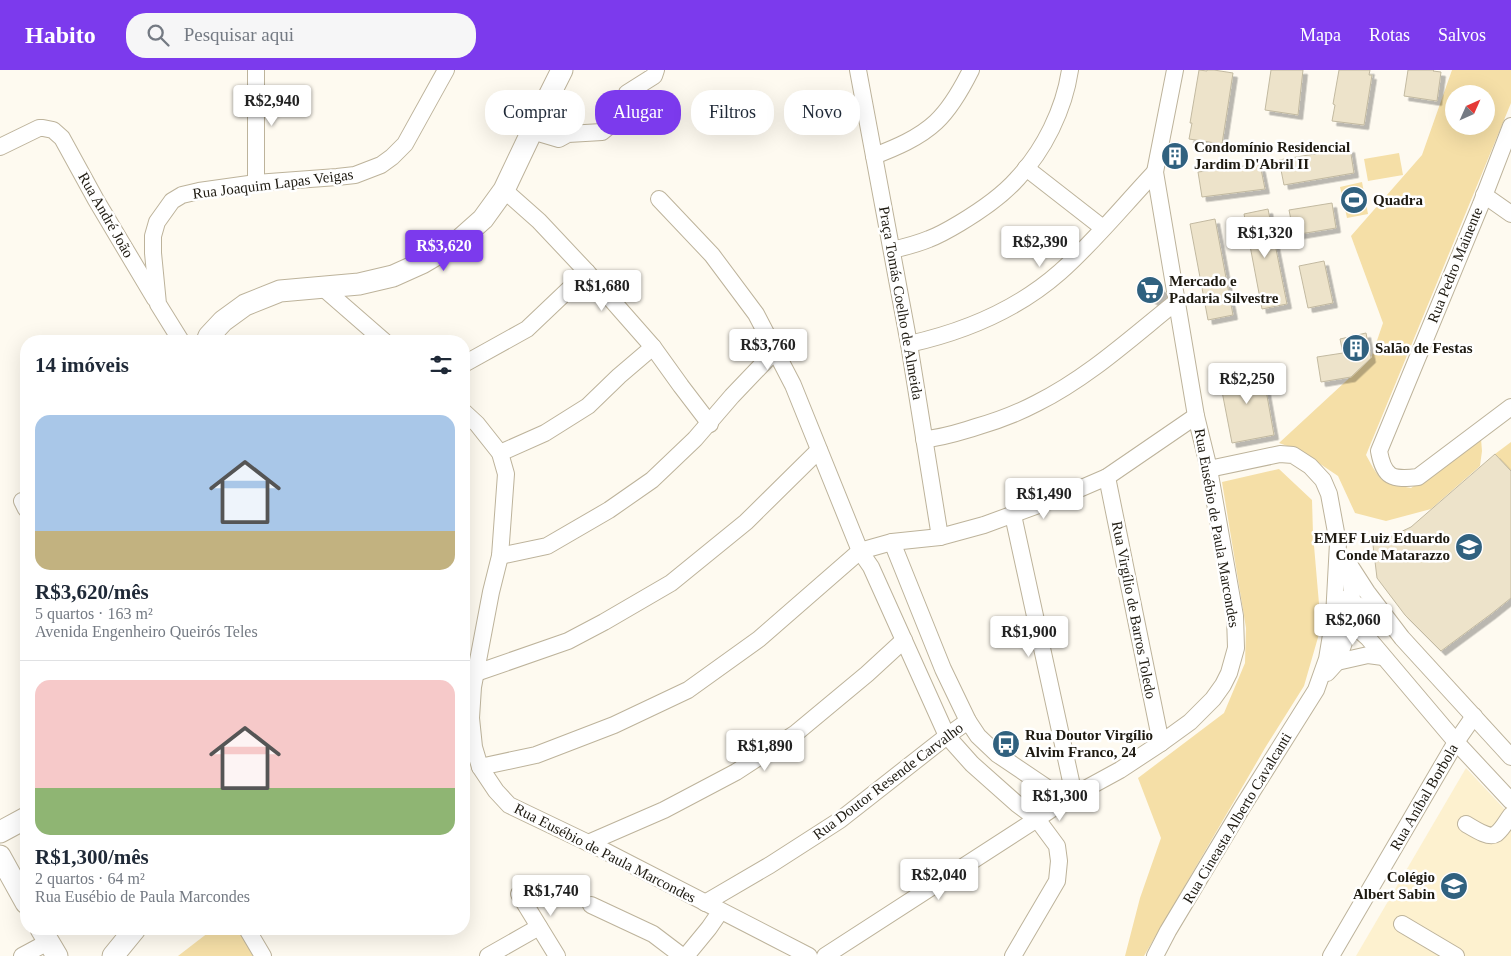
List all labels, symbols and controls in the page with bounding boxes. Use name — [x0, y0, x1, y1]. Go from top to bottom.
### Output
search box — [126, 13, 476, 58]
icon: search — [144, 21, 172, 49]
text: Habito — [25, 22, 96, 48]
text: Pesquisar aqui — [184, 24, 294, 45]
text: Mapa — [1300, 25, 1341, 45]
text: Rotas — [1369, 25, 1410, 45]
text: Salvos — [1438, 25, 1486, 45]
pin: R$2,940 — [226, 85, 318, 127]
north arrow — [1445, 85, 1495, 135]
map controls — [1445, 85, 1495, 135]
chip: Comprar — [485, 90, 585, 135]
chip: Alugar — [595, 90, 681, 135]
chip: Filtros — [691, 90, 774, 135]
chip: Novo — [784, 90, 860, 135]
text: R$2,940 — [244, 92, 300, 109]
place label: Condomínio Residencial Jardim D'Abril II — [1194, 139, 1350, 172]
building icon: Condomínio Residencial Jardim D'Abril II — [1160, 141, 1190, 171]
street label: Rua Joaquim Lapas Veigas — [192, 166, 354, 202]
street label: Rua André João — [75, 170, 137, 260]
sports icon: Quadra — [1339, 185, 1369, 215]
place label: Quadra — [1373, 192, 1424, 208]
street label: Praça Tomás Coelho de Almeida — [876, 205, 926, 401]
street label: Rua Pedro Mainente — [1424, 205, 1486, 325]
pin: R$1,320 — [1219, 216, 1311, 259]
text: R$1,320 — [1237, 224, 1293, 241]
pin: R$2,390 — [994, 226, 1086, 268]
pin: R$3,620 — [398, 230, 490, 272]
text: R$2,390 — [1012, 233, 1068, 250]
text: R$3,620 — [416, 237, 472, 254]
pin: R$1,680 — [556, 270, 648, 312]
place label: Mercado e Padaria Silvestre — [1169, 273, 1279, 306]
supermarket icon: Mercado e Padaria Silvestre — [1135, 275, 1165, 305]
text: R$1,680 — [574, 277, 630, 294]
pin: R$3,760 — [722, 328, 814, 371]
building icon: Salão de Festas — [1341, 333, 1371, 363]
text: R$3,760 — [740, 336, 796, 353]
place label: Salão de Festas — [1375, 340, 1473, 356]
icon: filters — [427, 351, 455, 379]
text: 14 imóveis — [35, 353, 129, 377]
pin: R$2,250 — [1201, 362, 1293, 405]
text: R$2,250 — [1219, 370, 1275, 387]
street label: Rua Eusébio de Paula Marcondes — [1192, 427, 1242, 629]
icon: home — [200, 447, 290, 537]
pin: R$1,490 — [998, 478, 1090, 520]
text: R$1,490 — [1016, 485, 1072, 502]
street label: Rua Virgílio de Barros Toledo — [1109, 520, 1159, 700]
place label: EMEF Luiz Eduardo Conde Matarazzo — [1314, 530, 1450, 563]
school or university icon: EMEF Luiz Eduardo Conde Matarazzo — [1454, 532, 1484, 562]
text: R$3,620/mês — [35, 580, 149, 604]
pin: R$2,060 — [1307, 604, 1399, 646]
text: 5 quartos · 163 m² — [35, 605, 153, 622]
text: R$2,060 — [1325, 611, 1381, 628]
pin: R$1,900 — [983, 616, 1075, 658]
text: Avenida Engenheiro Queirós Teles — [35, 623, 258, 640]
text: R$1,900 — [1001, 623, 1057, 640]
icon: home — [200, 713, 290, 803]
street label: Rua Doutor Resende Carvalho — [810, 719, 966, 843]
place label: Rua Doutor Virgílio Alvim Franco, 24 — [1025, 727, 1153, 760]
bus stop icon: Rua Doutor Virgílio Alvim Franco, 24 — [991, 729, 1021, 759]
pin: R$1,890 — [719, 730, 811, 772]
street label: Rua Cineasta Alberto Cavalcanti — [1180, 730, 1294, 906]
text: R$1,890 — [737, 737, 793, 754]
street label: Rua Aníbal Borbola — [1387, 741, 1461, 853]
pin: R$1,300 — [1014, 780, 1106, 822]
text: R$1,300 — [1032, 787, 1088, 804]
street label: Rua Eusébio de Paula Marcondes — [512, 800, 699, 906]
text: R$1,300/mês — [35, 845, 149, 869]
pin: R$2,040 — [893, 858, 985, 901]
text: R$2,040 — [911, 866, 967, 883]
place label: Colégio Albert Sabin — [1353, 869, 1436, 902]
text: 2 quartos · 64 m² — [35, 870, 145, 887]
school or university icon: Colégio Albert Sabin — [1439, 871, 1469, 901]
pin: R$1,740 — [505, 874, 597, 917]
text: R$1,740 — [523, 882, 579, 899]
text: Rua Eusébio de Paula Marcondes — [35, 888, 250, 905]

